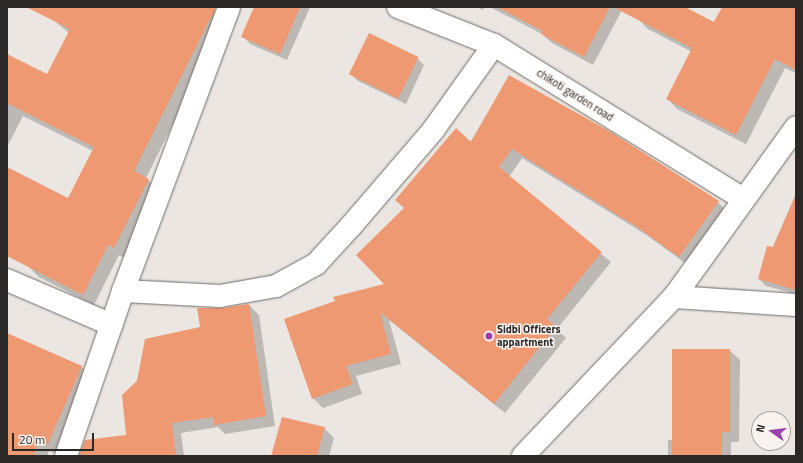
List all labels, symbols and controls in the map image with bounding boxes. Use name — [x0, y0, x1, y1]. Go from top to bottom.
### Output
street label: chikoti garden road — [534, 66, 616, 124]
place label: Sidbi Officers appartment — [497, 323, 561, 349]
marker: Sidbi Officers appartment — [484, 331, 494, 341]
north arrow — [751, 411, 791, 451]
text: N — [752, 423, 769, 434]
scale bar — [14, 425, 96, 451]
text: 20 m — [19, 430, 45, 449]

